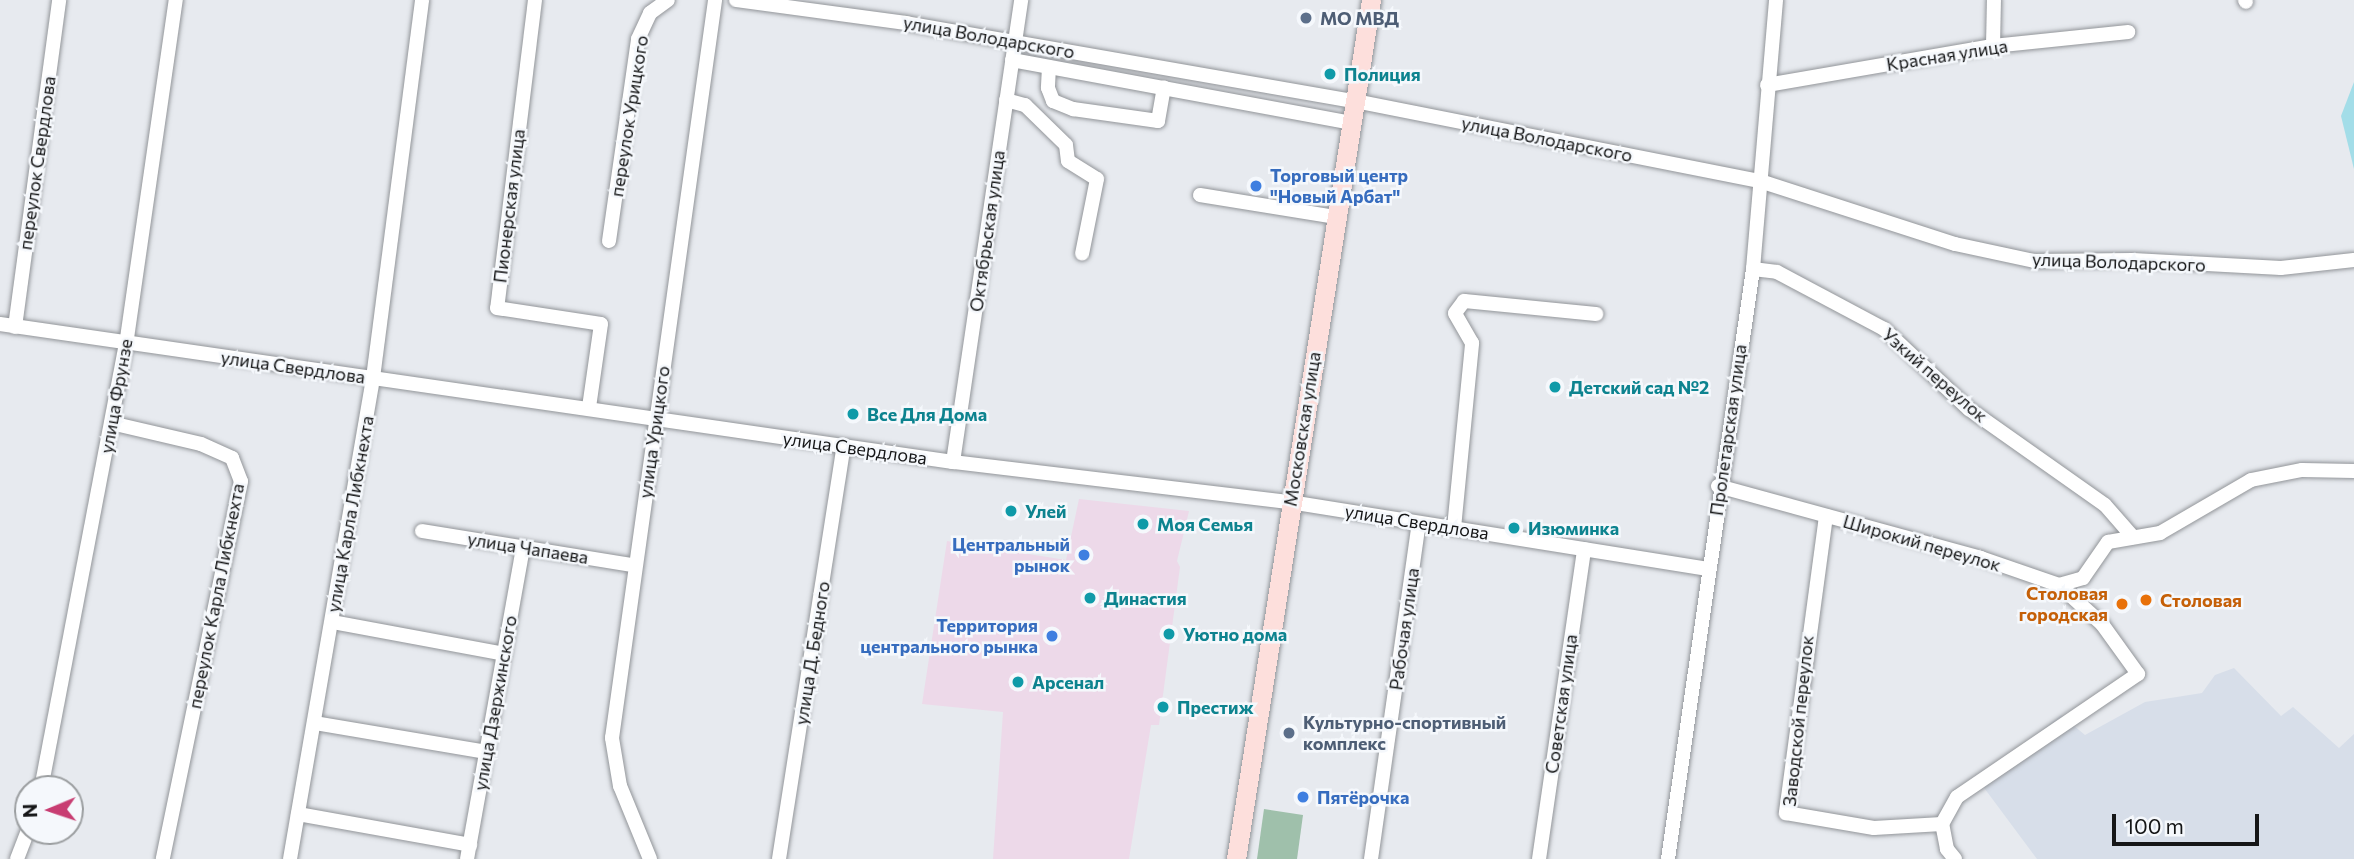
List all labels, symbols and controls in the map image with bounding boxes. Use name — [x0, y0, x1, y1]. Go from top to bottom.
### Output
place label: МО МВД — [1320, 7, 1399, 29]
marker: МО МВД — [1298, 10, 1314, 26]
street label: улица Володарского — [902, 11, 1076, 63]
street label: переулок Урицкого — [606, 34, 652, 198]
street label: Красная улица — [1885, 35, 2009, 75]
place label: Полиция — [1344, 63, 1421, 85]
marker: Полиция — [1322, 66, 1338, 82]
street label: переулок Свердлова — [14, 75, 60, 251]
street label: улица Володарского — [1460, 112, 1634, 166]
street label: Пионерская улица — [489, 128, 529, 284]
street label: Октябрьская улица — [965, 149, 1009, 313]
place label: Торговый центр "Новый Арбат" — [1270, 165, 1408, 208]
marker: Торговый центр "Новый Арбат" — [1248, 178, 1264, 194]
street label: улица Володарского — [2032, 248, 2206, 276]
street label: Узкий переулок — [1878, 323, 1992, 427]
street label: улица Фрунзе — [95, 337, 137, 455]
street label: Пролетарская улица — [1705, 343, 1751, 517]
street label: улица Свердлова — [219, 346, 367, 388]
street label: Московская улица — [1279, 350, 1325, 508]
street label: улица Урицкого — [634, 364, 674, 500]
place label: Детский сад №2 — [1569, 376, 1709, 398]
marker: Детский сад №2 — [1547, 379, 1563, 395]
place label: Все Для Дома — [867, 403, 987, 425]
marker: Все Для Дома — [845, 406, 861, 422]
street label: улица Карла Либкнехта — [322, 414, 378, 614]
street label: улица Свердлова — [781, 427, 929, 469]
street label: переулок Карла Либкнехта — [184, 481, 248, 711]
place label: Улей — [1025, 500, 1066, 522]
street label: улица Свердлова — [1343, 500, 1491, 544]
marker: Улей — [1003, 503, 1019, 519]
street label: Широкий переулок — [1841, 510, 2003, 576]
place label: Моя Семья — [1157, 513, 1253, 535]
marker: Моя Семья — [1135, 516, 1151, 532]
place label: Изюминка — [1528, 517, 1619, 539]
marker: Изюминка — [1506, 520, 1522, 536]
street label: улица Чапаева — [466, 528, 590, 568]
place label: Центральный рынок — [952, 534, 1070, 576]
marker: Центральный рынок — [1076, 547, 1092, 563]
street label: Рабочая улица — [1385, 566, 1423, 692]
street label: улица Д. Бедного — [790, 580, 834, 726]
place label: Столовая городская — [2019, 583, 2108, 626]
place label: Династия — [1104, 587, 1187, 609]
place label: Столовая — [2160, 589, 2242, 611]
marker: Династия — [1082, 590, 1098, 606]
marker: Столовая — [2138, 592, 2154, 608]
marker: Столовая городская — [2114, 596, 2130, 612]
street label: улица Дзержинского — [469, 614, 521, 792]
place label: Территория центрального рынка — [860, 615, 1038, 658]
place label: Уютно дома — [1183, 623, 1287, 645]
marker: Уютно дома — [1161, 626, 1177, 642]
marker: Территория центрального рынка — [1044, 628, 1060, 644]
street label: Советская улица — [1541, 633, 1581, 775]
street label: Заводской переулок — [1778, 634, 1818, 808]
place label: Арсенал — [1032, 671, 1104, 693]
marker: Арсенал — [1010, 674, 1026, 690]
place label: Престиж — [1177, 696, 1254, 718]
marker: Престиж — [1155, 699, 1171, 715]
place label: Культурно-спортивный комплекс — [1303, 712, 1506, 754]
marker: Культурно-спортивный комплекс — [1281, 725, 1297, 741]
north arrow — [14, 775, 84, 845]
place label: Пятёрочка — [1317, 786, 1409, 808]
marker: Пятёрочка — [1295, 789, 1311, 805]
scale bar — [2116, 800, 2263, 844]
text: N — [18, 803, 41, 818]
text: 100 m — [2125, 813, 2184, 838]

